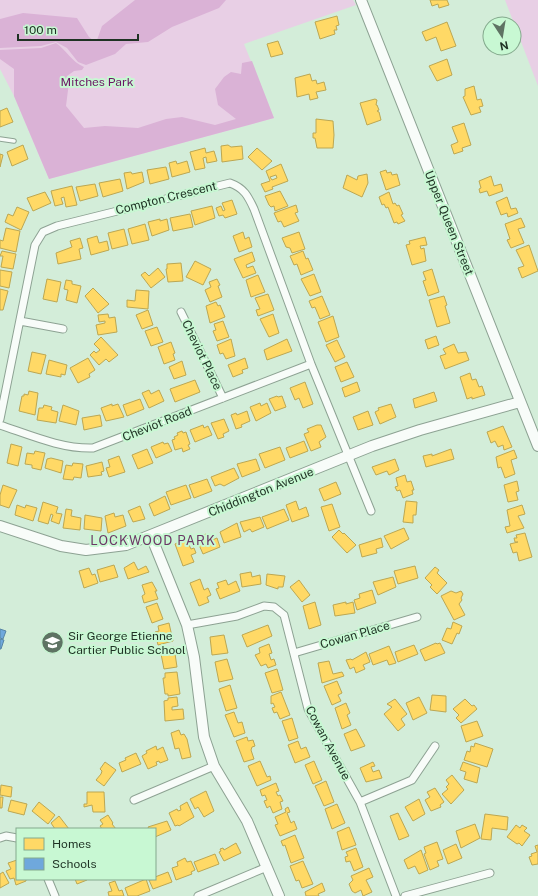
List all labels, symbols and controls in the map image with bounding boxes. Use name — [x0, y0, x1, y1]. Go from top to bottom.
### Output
scale bar — [18, 16, 138, 42]
north arrow — [482, 16, 522, 56]
text: 100 m — [24, 23, 57, 37]
text: N — [499, 39, 510, 53]
park label: Mitches Park — [61, 75, 134, 89]
street label: Upper Queen Street — [422, 169, 477, 278]
street label: Compton Crescent — [114, 179, 218, 217]
street label: Cheviot Place — [179, 318, 225, 392]
street label: Cheviot Road — [120, 404, 194, 444]
street label: Chiddington Avenue — [206, 464, 316, 520]
district label: LOCKWOOD PARK — [90, 533, 216, 548]
street label: Cowan Place — [319, 618, 392, 652]
place label: Sir George Etienne Cartier Public School — [68, 629, 186, 657]
school or university icon: Sir George Etienne Cartier Public School — [39, 630, 65, 656]
street label: Cowan Avenue — [303, 704, 353, 783]
legend — [16, 828, 156, 880]
text: Homes — [52, 837, 91, 851]
text: Schools — [52, 857, 97, 871]

